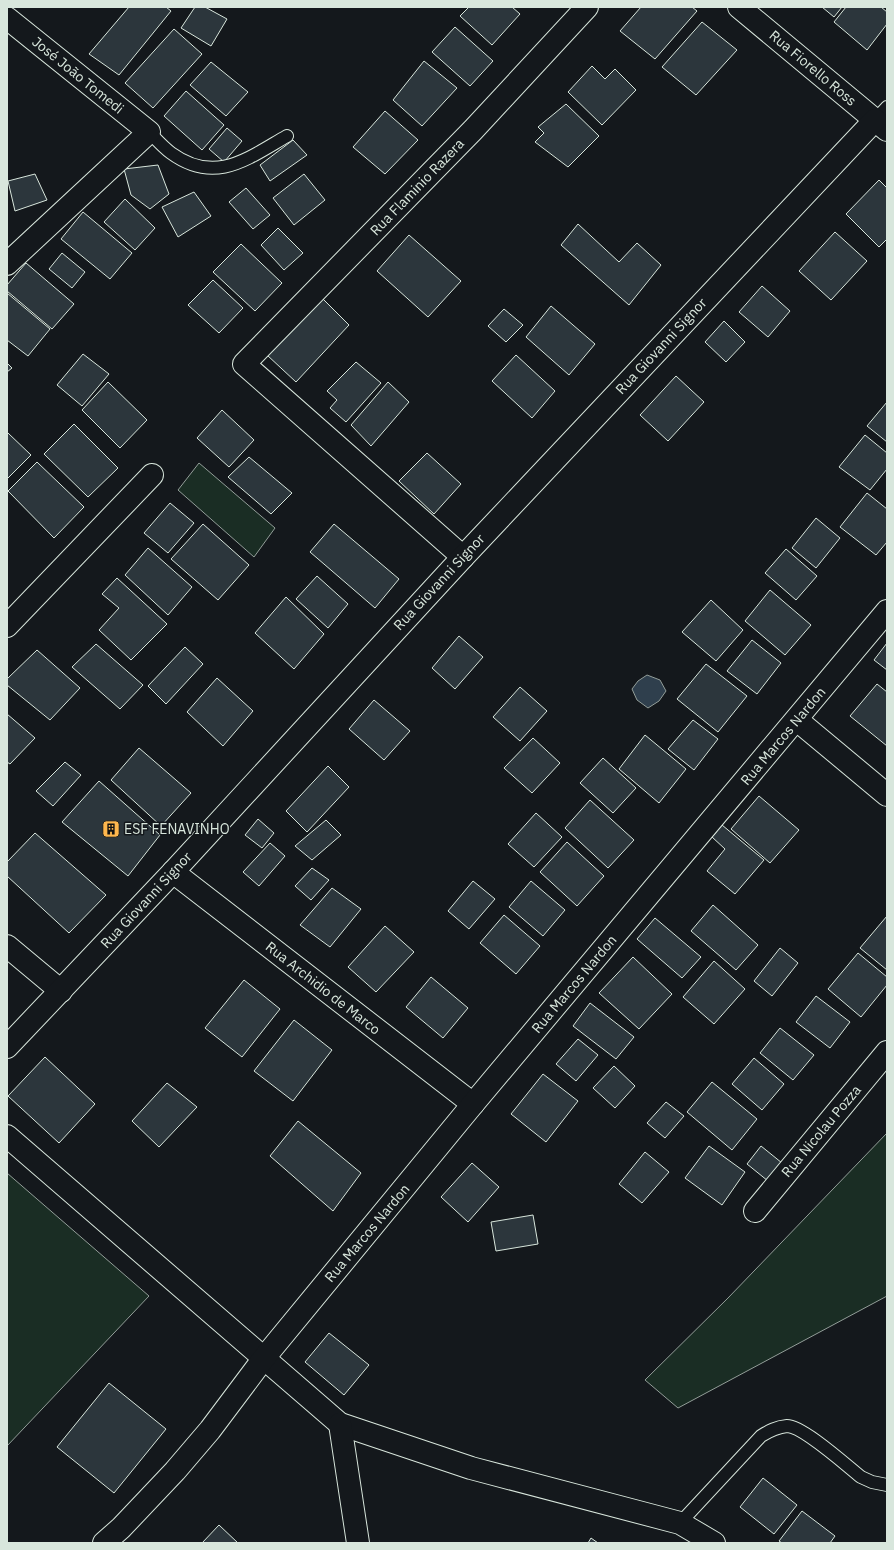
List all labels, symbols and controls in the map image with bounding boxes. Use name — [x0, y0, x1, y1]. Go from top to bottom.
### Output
street label: Rua Fiorello Ross — [766, 26, 860, 110]
street label: José João Tomedi — [28, 32, 128, 118]
street label: Rua Flaminio Razera — [366, 134, 468, 239]
street label: Rua Giovanni Signor — [612, 294, 710, 398]
street label: Rua Giovanni Signor — [390, 530, 488, 634]
street label: Rua Marcos Nardon — [737, 683, 829, 789]
building icon: ESF FENAVINHO — [101, 819, 121, 839]
place label: ESF FENAVINHO — [124, 820, 230, 838]
street label: Rua Giovanni Signor — [97, 848, 195, 952]
street label: Rua Marcos Nardon — [528, 931, 620, 1037]
street label: Rua Archidio de Marco — [262, 938, 384, 1039]
street label: Rua Nicolau Pozza — [777, 1081, 865, 1181]
street label: Rua Marcos Nardon — [321, 1180, 413, 1286]

